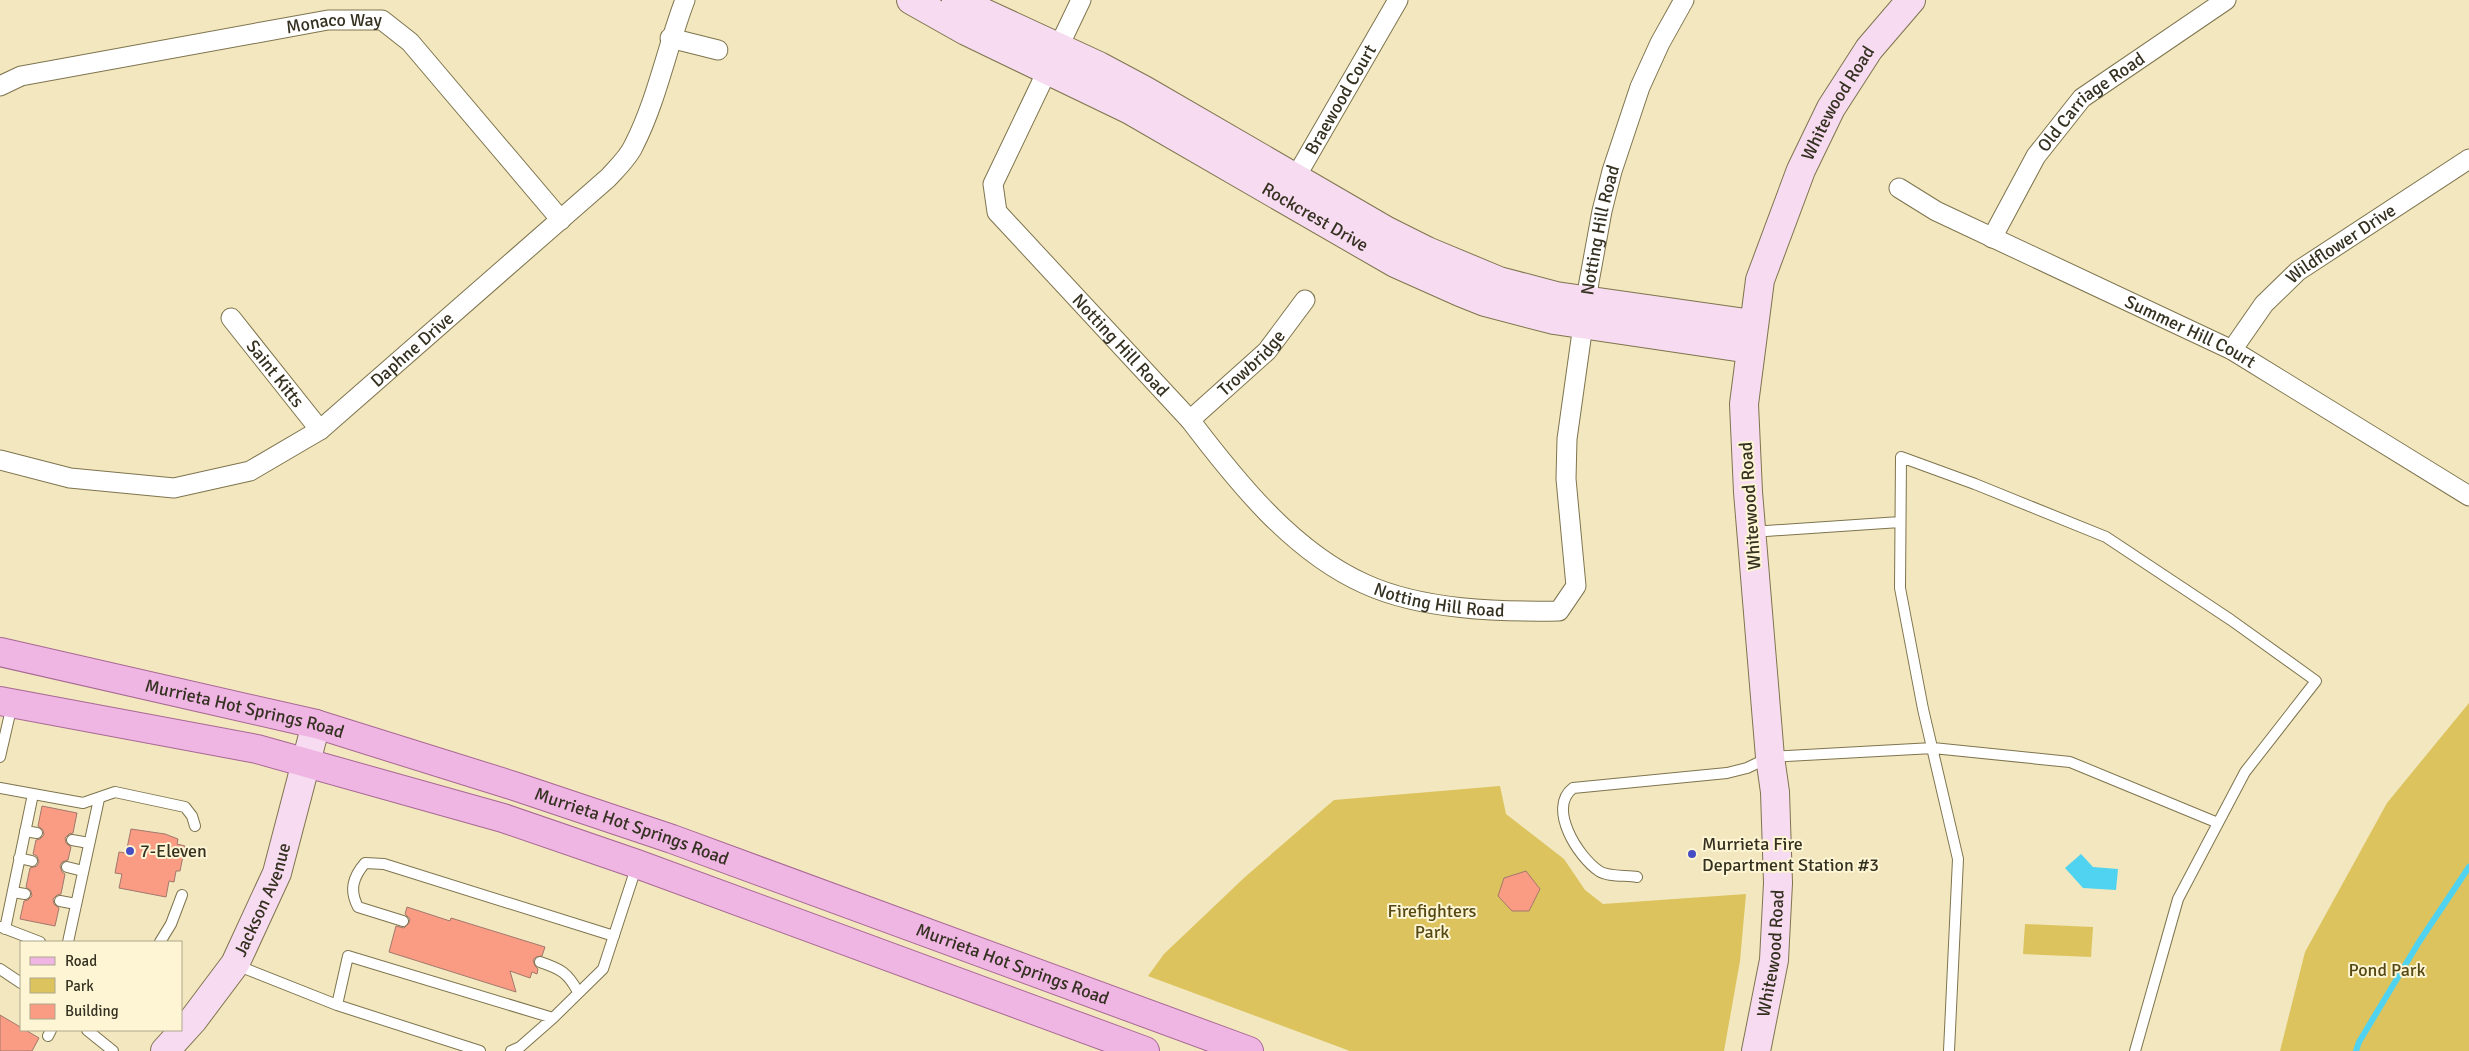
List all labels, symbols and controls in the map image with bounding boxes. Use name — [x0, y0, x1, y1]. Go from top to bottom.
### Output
street label: Monaco Way — [284, 9, 383, 38]
street label: Braewood Court — [1300, 41, 1381, 158]
street label: Whitewood Road — [1796, 42, 1879, 164]
street label: Old Carriage Road — [2033, 48, 2149, 156]
street label: Notting Hill Road — [1576, 162, 1624, 297]
street label: Rockcrest Drive — [1258, 178, 1372, 256]
street label: Wildflower Drive — [2281, 199, 2400, 288]
street label: Notting Hill Road — [1068, 289, 1174, 401]
street label: Summer Hill Court — [2121, 290, 2260, 373]
street label: Daphne Drive — [366, 307, 458, 392]
street label: Trowbridge — [1213, 326, 1290, 401]
street label: Saint Kitts — [242, 335, 309, 412]
street label: Whitewood Road — [1735, 441, 1765, 571]
street label: Notting Hill Road — [1371, 578, 1505, 622]
street label: Murrieta Hot Springs Road — [143, 674, 347, 743]
street label: Murrieta Hot Springs Road — [532, 783, 732, 870]
place label: Murrieta Fire Department Station #3 — [1702, 833, 1879, 876]
place label: 7-Eleven — [140, 840, 207, 862]
street label: Jackson Avenue — [229, 840, 295, 960]
marker: 7-Eleven — [124, 845, 136, 857]
marker: Murrieta Fire Department Station #3 — [1686, 848, 1698, 860]
street label: Whitewood Road — [1752, 889, 1789, 1019]
park label: Firefighters Park — [1388, 900, 1477, 943]
street label: Murrieta Hot Springs Road — [913, 919, 1112, 1010]
legend — [20, 941, 182, 1031]
text: Road — [65, 952, 97, 970]
park label: Pond Park — [2349, 959, 2426, 981]
text: Park — [65, 977, 94, 995]
text: Building — [65, 1002, 119, 1020]

